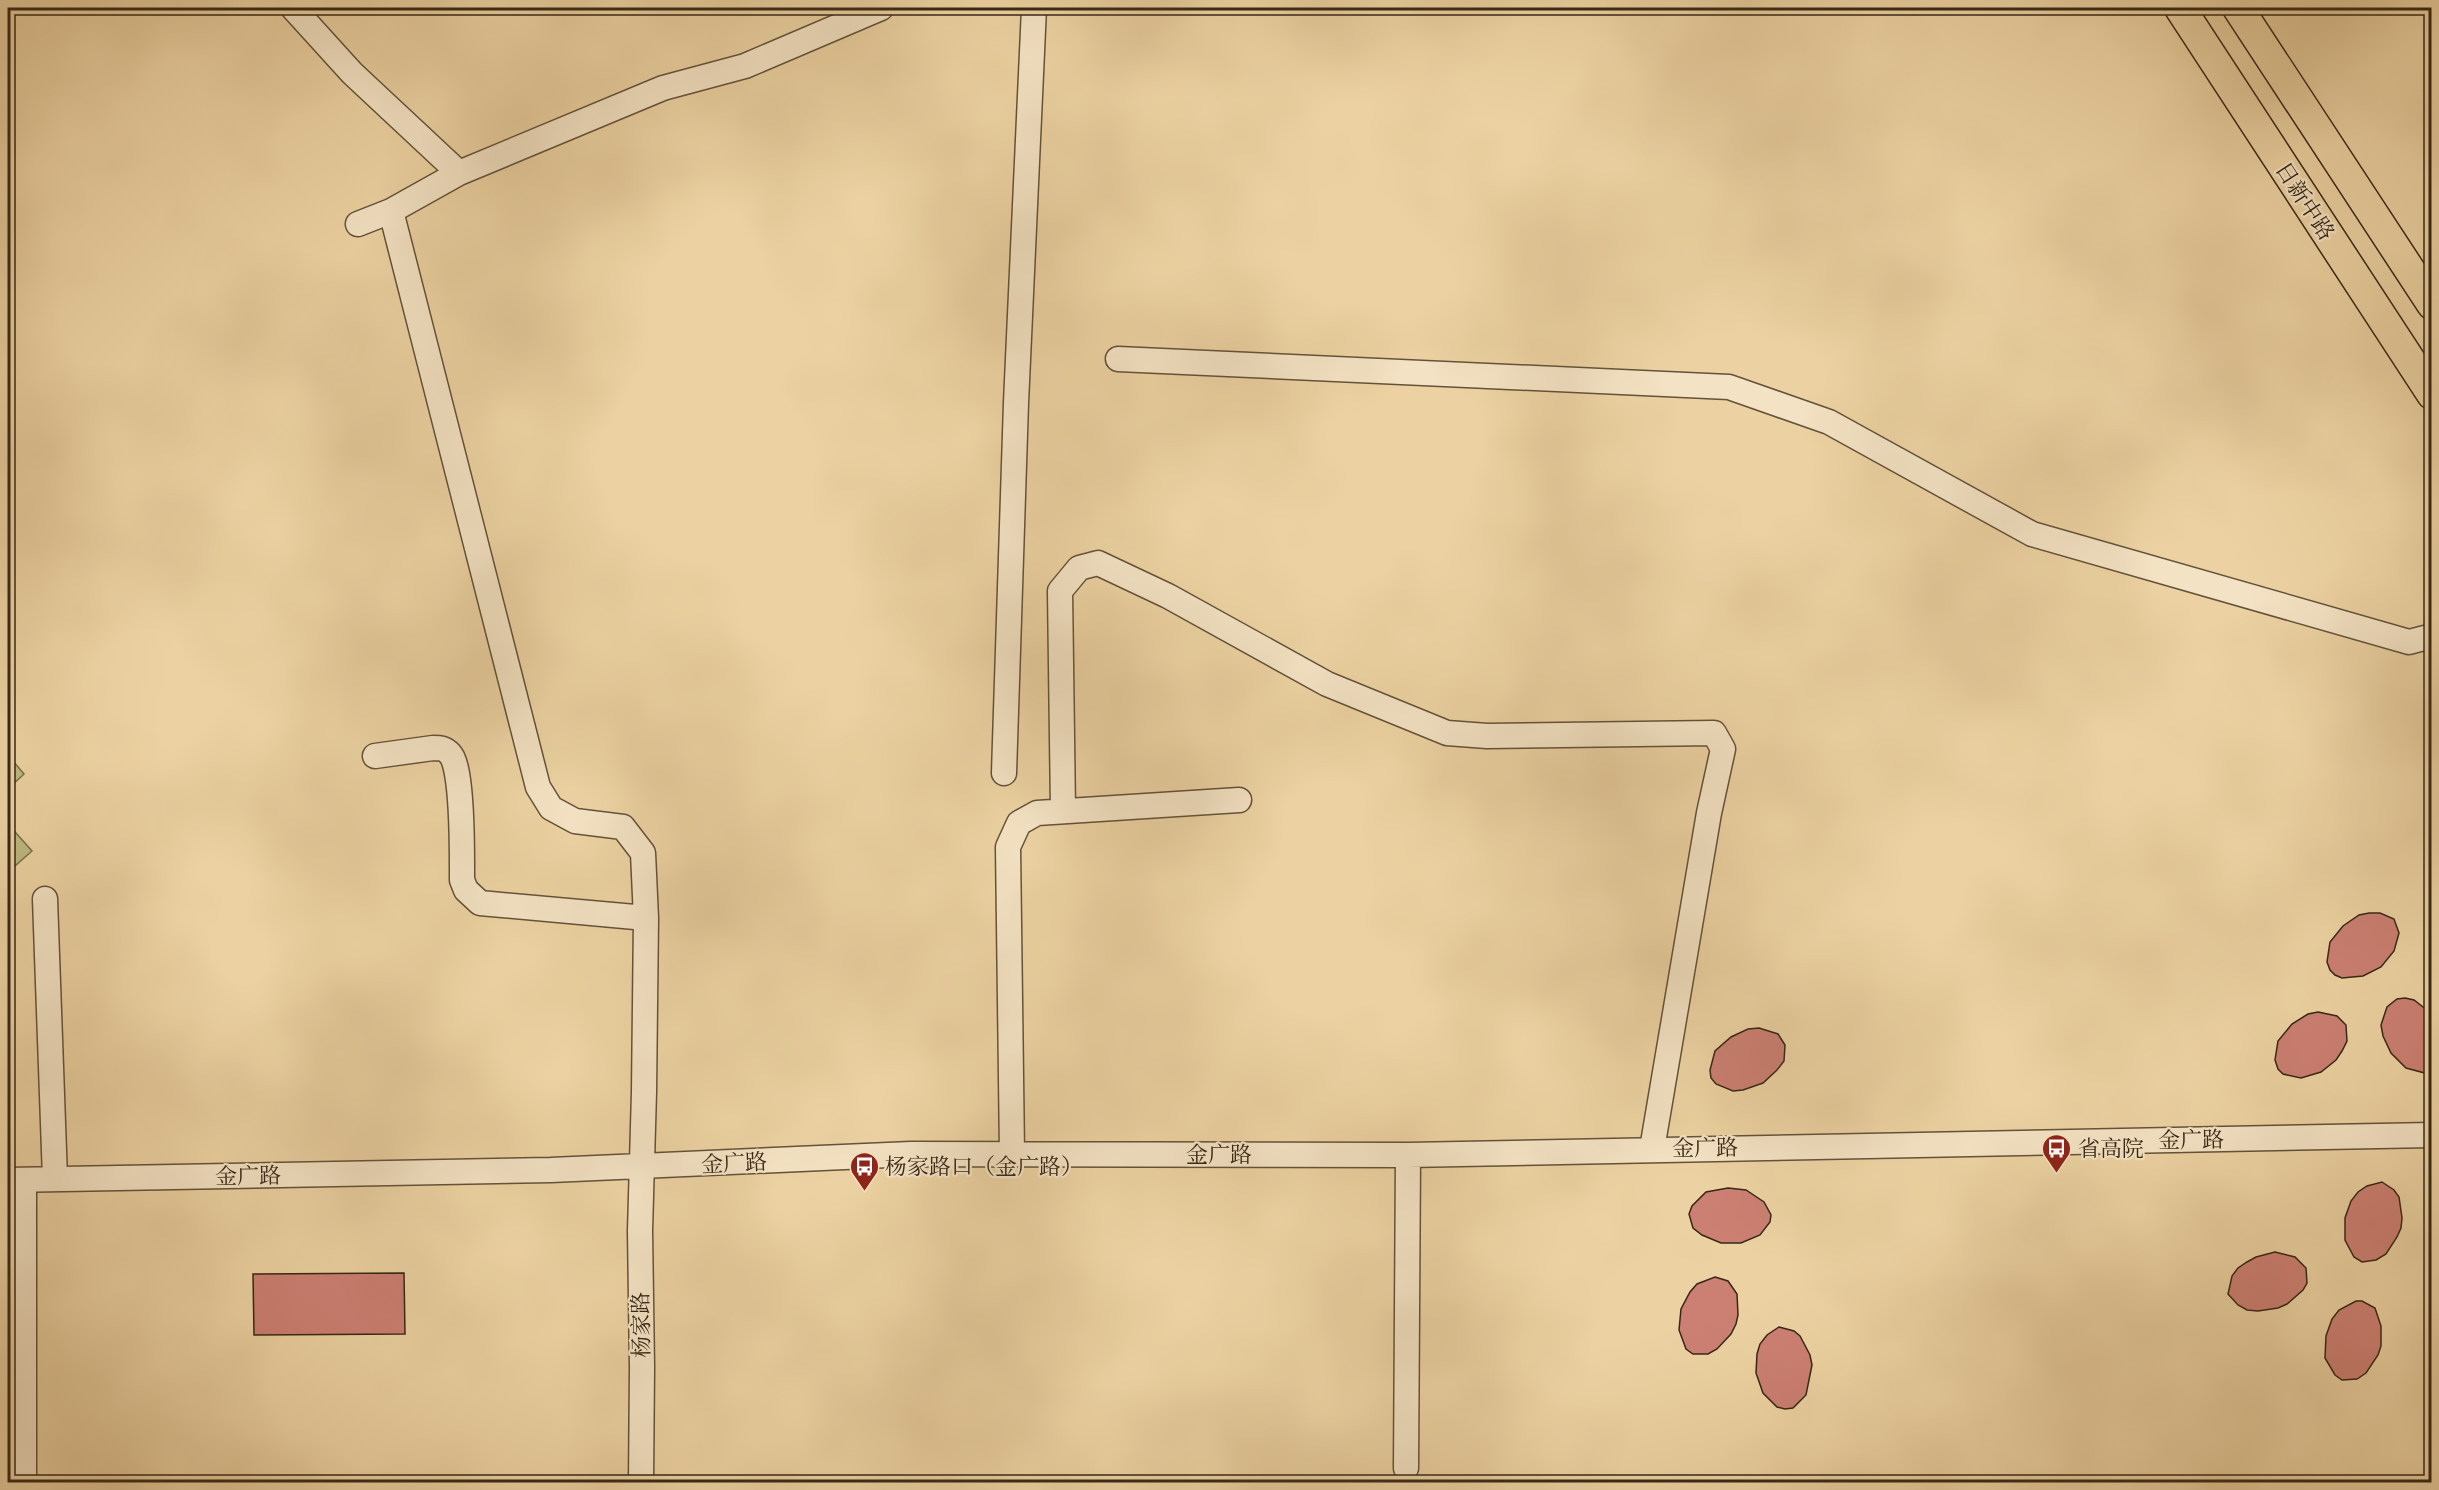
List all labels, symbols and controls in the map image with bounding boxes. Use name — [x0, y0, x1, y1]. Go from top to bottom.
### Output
street label: 日新中路 — [2270, 157, 2340, 245]
street label: 金广路 — [2158, 1126, 2224, 1154]
bus stop icon: 省高院 — [2041, 1132, 2073, 1174]
street label: 金广路 — [1672, 1134, 1738, 1162]
place label: 省高院 — [2078, 1135, 2144, 1162]
street label: 金广路 — [1186, 1141, 1252, 1168]
street label: 金广路 — [700, 1148, 768, 1178]
bus stop icon: 杨家路口（金广路） — [848, 1150, 880, 1192]
place label: 杨家路口（金广路） — [885, 1153, 1083, 1180]
street label: 金广路 — [215, 1162, 281, 1190]
street label: 杨家路 — [627, 1292, 655, 1358]

